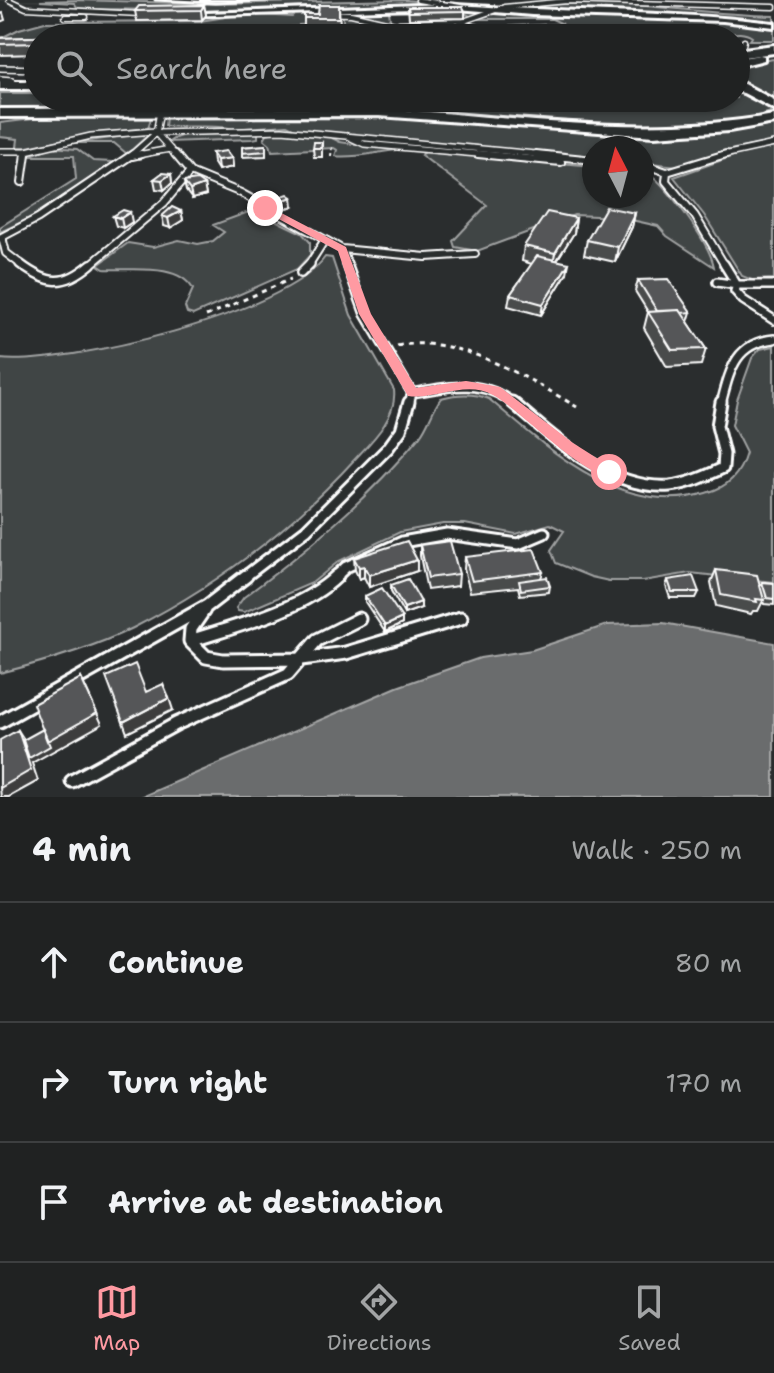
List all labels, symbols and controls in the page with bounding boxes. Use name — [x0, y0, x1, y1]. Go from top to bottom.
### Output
search box — [24, 24, 750, 112]
icon: search — [52, 46, 96, 90]
text: Search here — [116, 48, 287, 89]
north arrow — [582, 136, 654, 208]
route end — [247, 190, 283, 226]
route start — [591, 454, 627, 490]
text: 4 min — [32, 826, 131, 872]
text: Walk · 250 m — [571, 832, 742, 867]
icon: ahead — [32, 940, 76, 984]
text: Continue — [108, 942, 244, 983]
text: 80 m — [675, 945, 742, 980]
icon: right — [32, 1060, 76, 1104]
text: Turn right — [108, 1062, 267, 1103]
text: 170 m — [665, 1065, 742, 1100]
icon: arrive — [32, 1180, 76, 1224]
text: Arrive at destination — [108, 1182, 443, 1223]
tab: Map — [93, 1280, 140, 1357]
tab: Directions — [327, 1280, 432, 1357]
tab: Saved — [618, 1280, 681, 1357]

